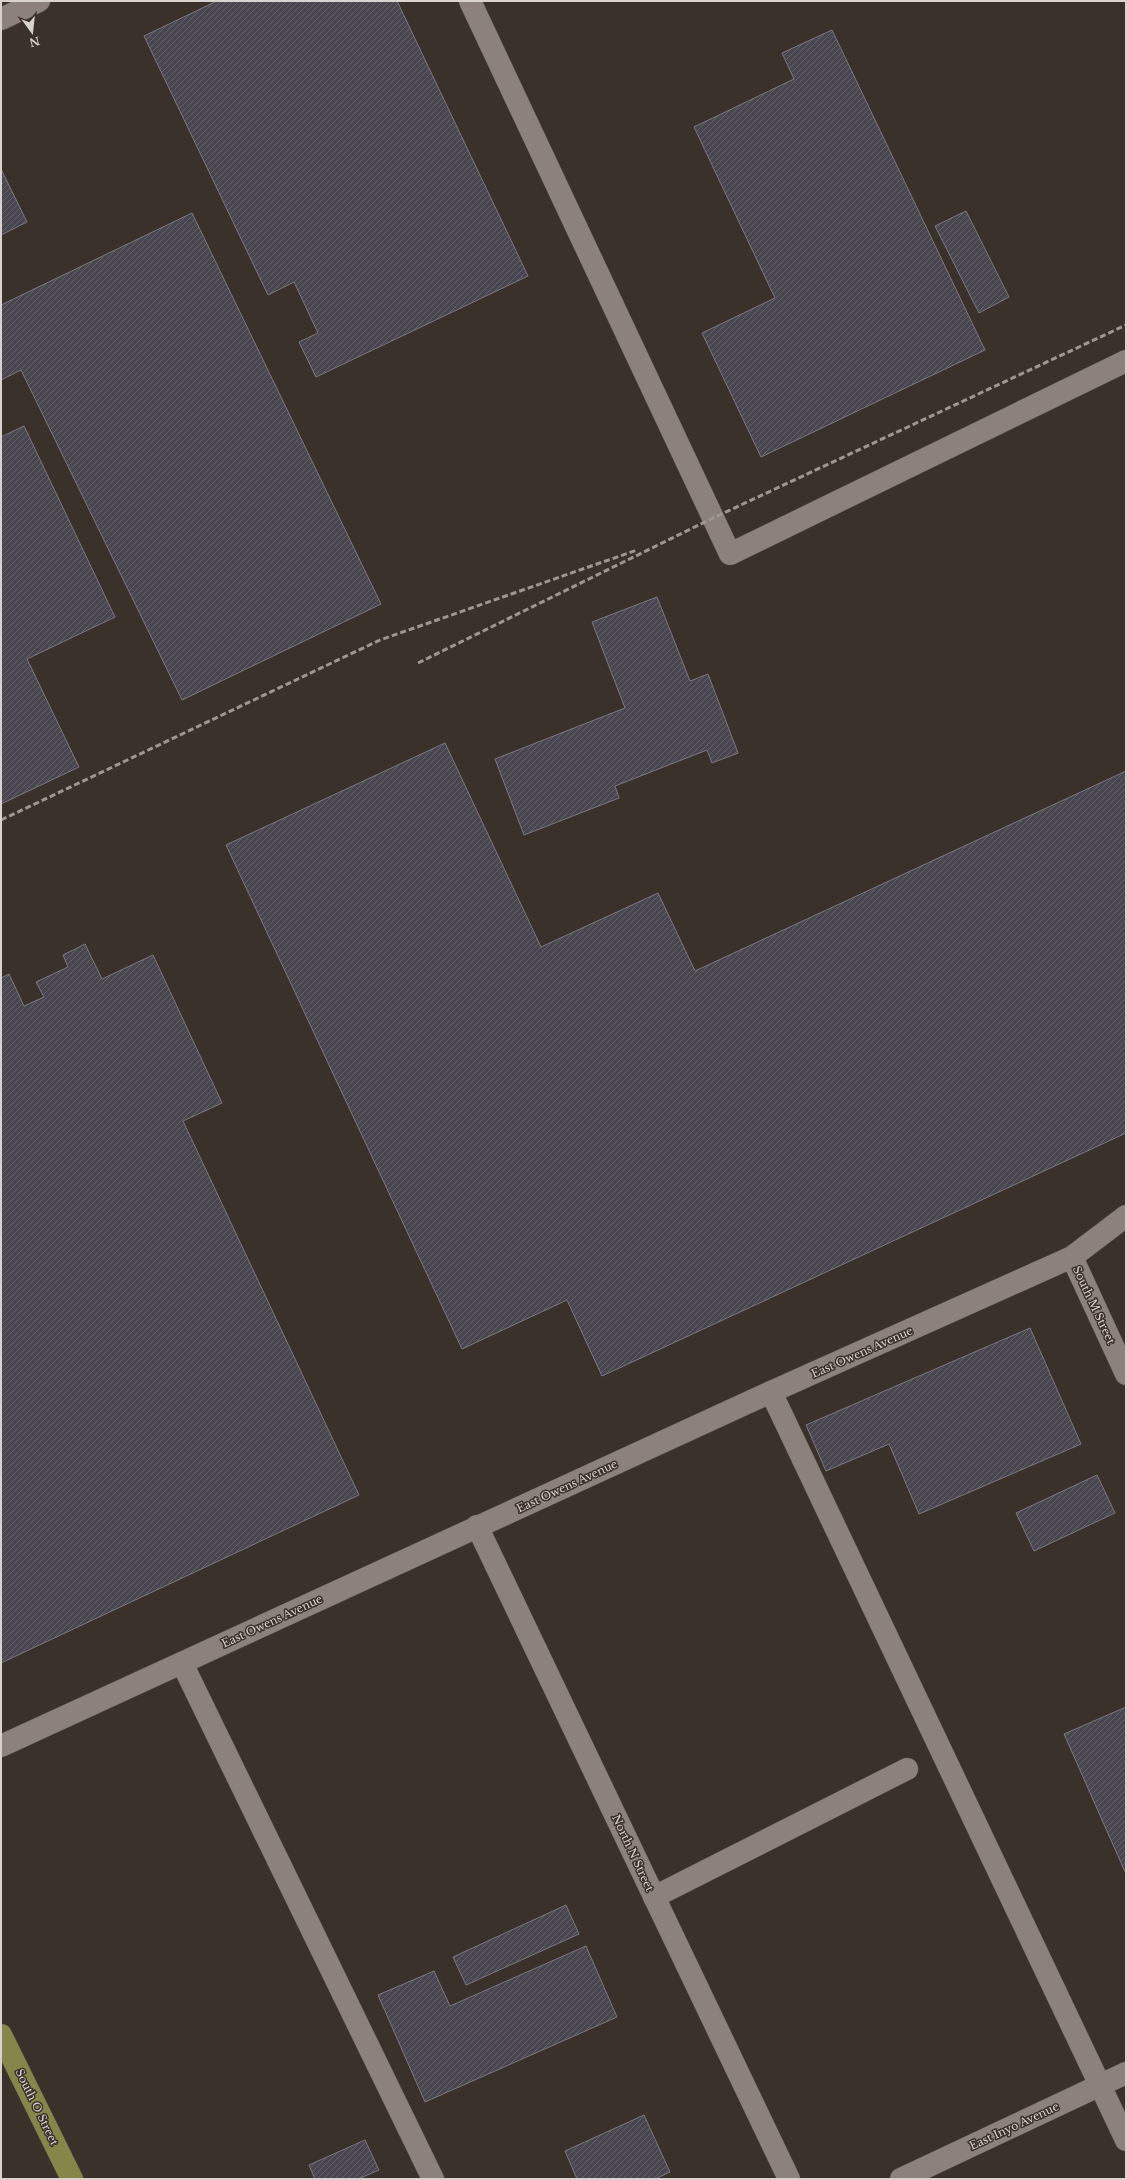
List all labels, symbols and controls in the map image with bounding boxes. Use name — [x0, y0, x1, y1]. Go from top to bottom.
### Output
north arrow — [12, 12, 52, 52]
text: N — [27, 34, 41, 50]
street label: South M Street — [1070, 1264, 1119, 1347]
street label: East Owens Avenue — [809, 1323, 915, 1381]
street label: East Owens Avenue — [514, 1457, 620, 1515]
street label: East Owens Avenue — [219, 1592, 325, 1650]
street label: North N Street — [609, 1812, 657, 1894]
street label: South O Street — [12, 2067, 62, 2148]
street label: East Inyo Avenue — [967, 2099, 1061, 2153]

